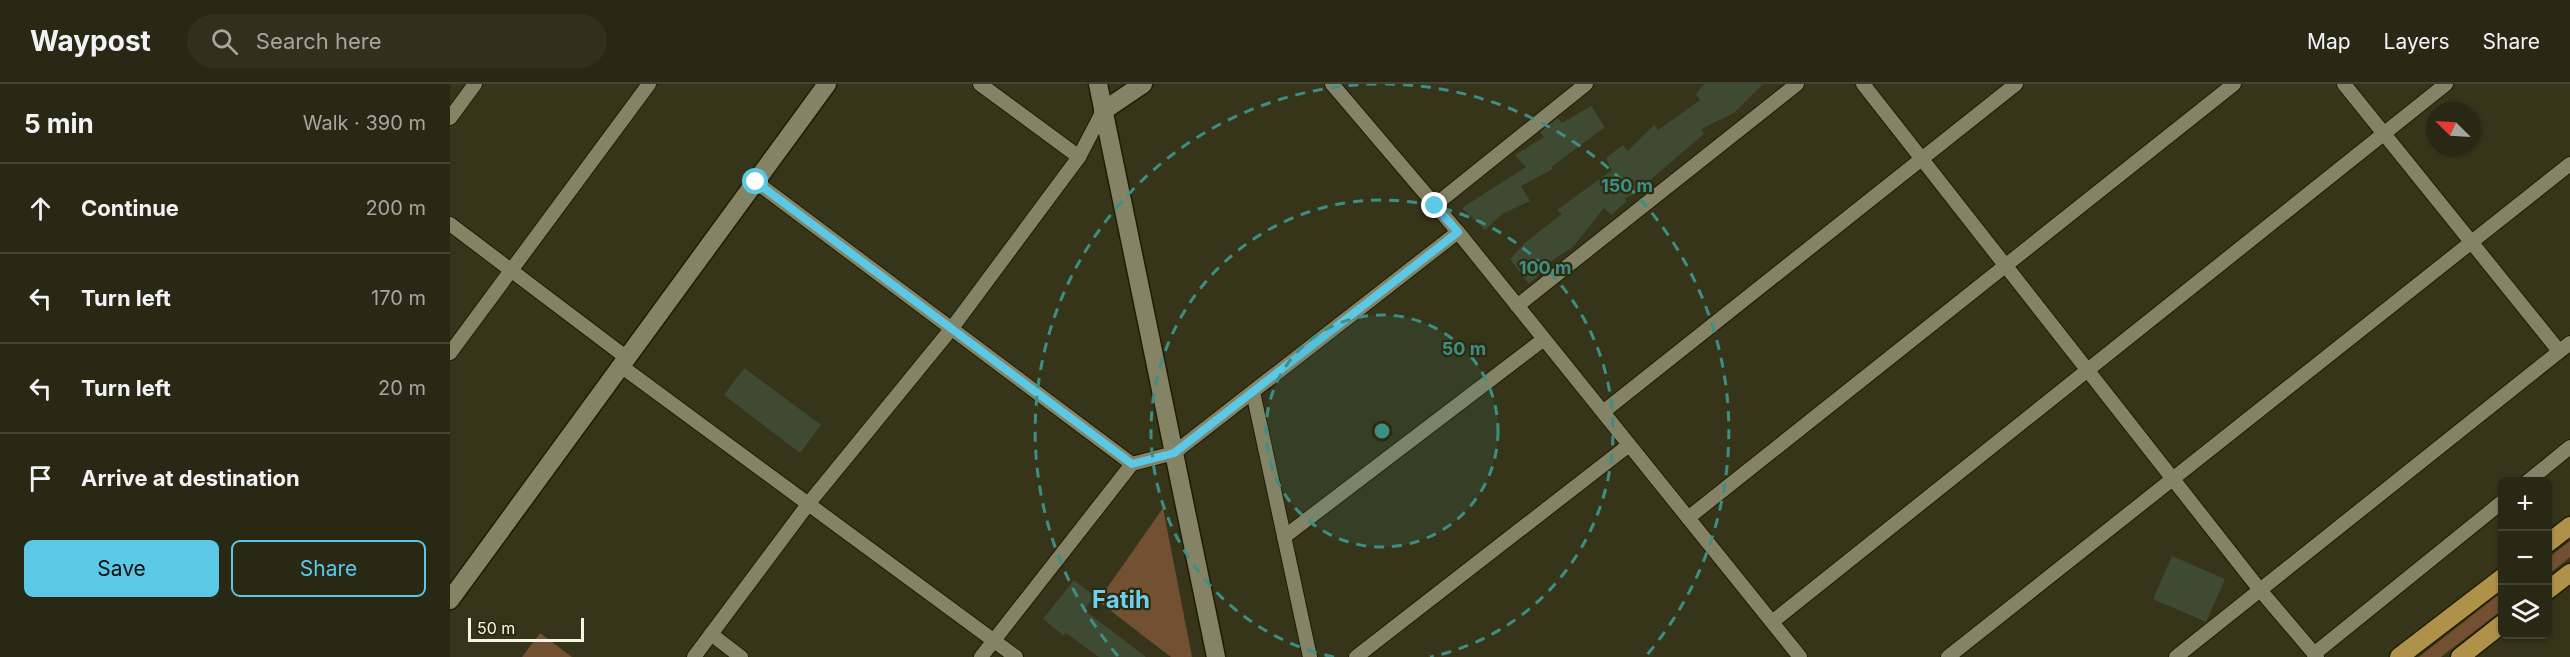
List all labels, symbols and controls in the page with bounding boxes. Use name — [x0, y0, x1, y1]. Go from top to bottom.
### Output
search box — [187, 14, 607, 68]
text: Waypost — [30, 24, 151, 58]
icon: search — [208, 25, 241, 58]
text: Search here — [256, 28, 382, 54]
text: Map — [2307, 29, 2351, 54]
text: Layers — [2384, 29, 2450, 54]
text: Share — [2483, 29, 2540, 54]
north arrow — [2426, 102, 2480, 156]
text: 5 min — [24, 108, 94, 139]
text: Walk · 390 m — [303, 111, 426, 135]
route start — [742, 168, 768, 194]
text: 150 m — [1601, 175, 1653, 196]
icon: ahead — [24, 192, 57, 225]
route end — [1421, 192, 1447, 218]
text: Continue — [81, 195, 179, 221]
text: 200 m — [365, 196, 426, 220]
text: 100 m — [1519, 257, 1571, 278]
icon: left — [24, 282, 57, 315]
text: Turn left — [81, 285, 171, 311]
text: 170 m — [371, 286, 426, 310]
text: 50 m — [1442, 338, 1486, 359]
icon: left — [24, 372, 57, 405]
text: Turn left — [81, 375, 171, 401]
text: 20 m — [378, 376, 426, 400]
centre of rings — [1372, 421, 1392, 441]
icon: arrive — [24, 462, 57, 495]
text: Arrive at destination — [81, 465, 300, 491]
map controls — [2498, 477, 2552, 639]
button: + — [2498, 477, 2552, 531]
button: − — [2498, 531, 2552, 585]
button: Save — [24, 540, 219, 597]
button: Share — [231, 540, 426, 597]
district label: Fatih — [1092, 585, 1150, 614]
button: layers — [2498, 585, 2552, 639]
scale bar — [468, 615, 584, 642]
text: 50 m — [477, 618, 515, 638]

